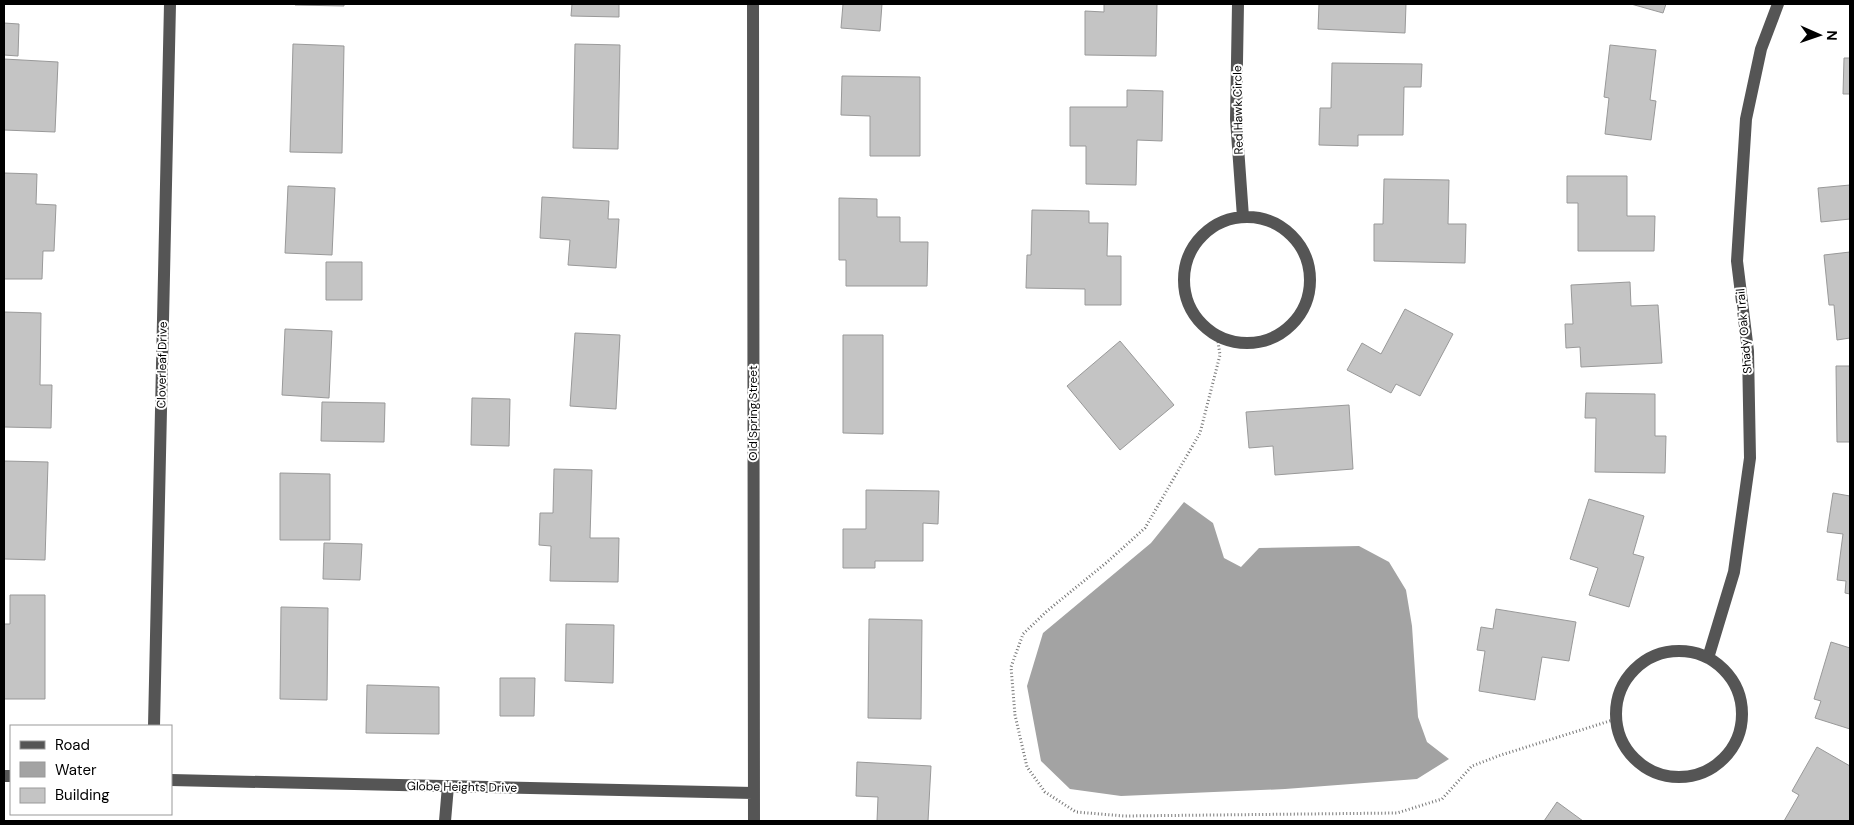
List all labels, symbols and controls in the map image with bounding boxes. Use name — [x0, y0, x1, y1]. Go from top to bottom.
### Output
north arrow — [1794, 10, 1844, 60]
text: N — [1823, 30, 1841, 41]
street label: Red Hawk Circle — [1229, 65, 1247, 155]
street label: Shady Oak Trail — [1732, 288, 1756, 374]
street label: Cloverleaf Drive — [153, 321, 171, 409]
street label: Old Spring Street — [745, 365, 761, 461]
legend — [10, 725, 172, 815]
text: Road — [55, 735, 90, 755]
text: Water — [55, 760, 97, 780]
street label: Globe Heights Drive — [407, 778, 517, 796]
text: Building — [55, 785, 110, 805]

